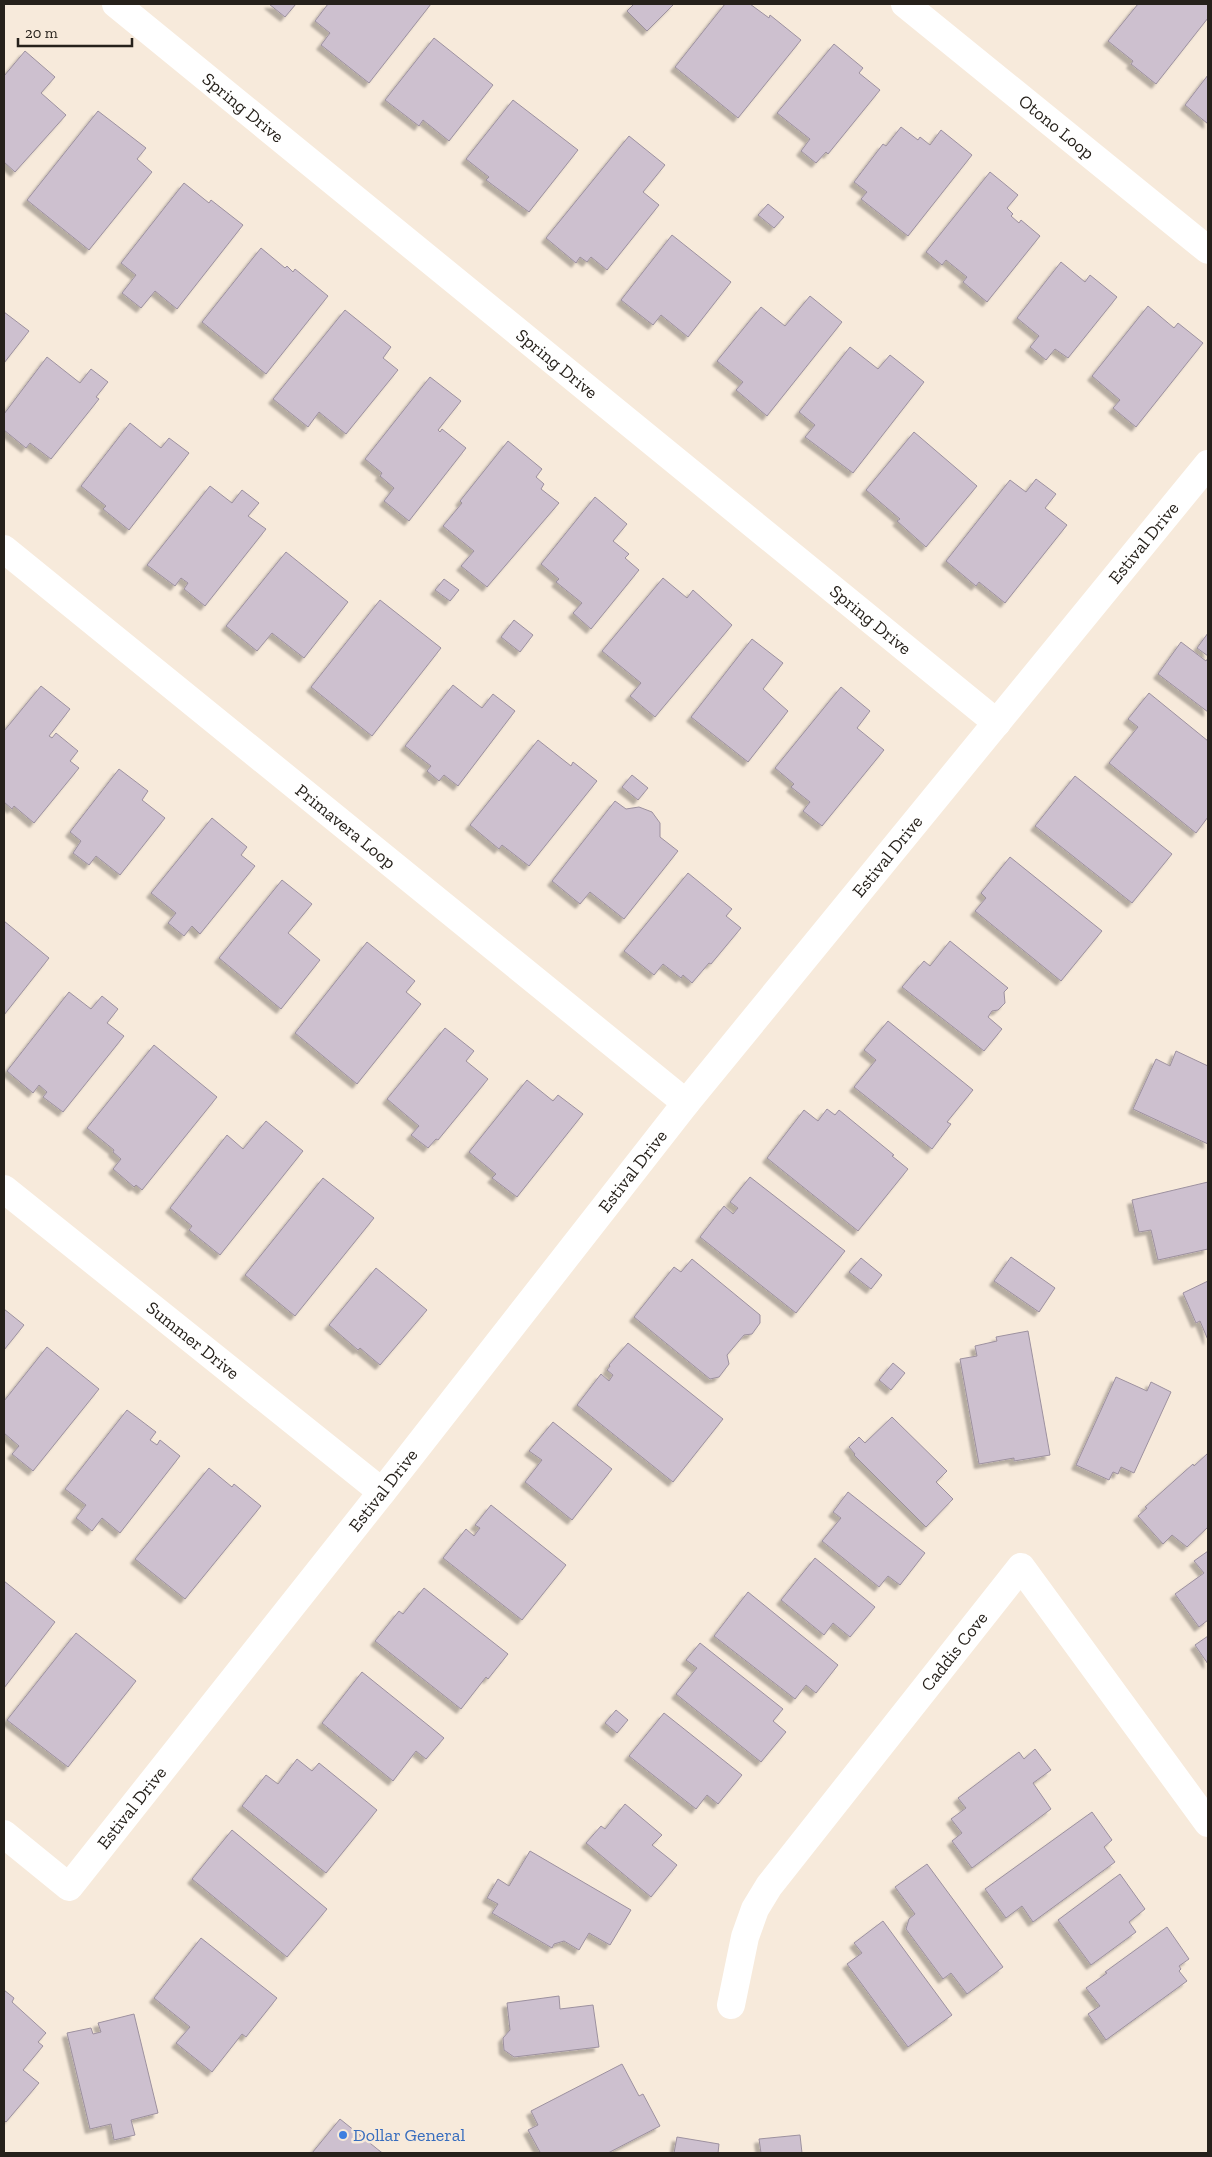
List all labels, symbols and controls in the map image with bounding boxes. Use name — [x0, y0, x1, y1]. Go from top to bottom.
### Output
scale bar — [18, 15, 131, 47]
text: 20 m — [25, 24, 58, 42]
street label: Spring Drive — [198, 68, 288, 147]
street label: Otono Loop — [1014, 90, 1099, 164]
street label: Spring Drive — [512, 324, 602, 404]
street label: Estival Drive — [1104, 497, 1184, 588]
street label: Spring Drive — [825, 580, 916, 660]
street label: Primavera Loop — [291, 779, 400, 874]
street label: Estival Drive — [848, 811, 927, 902]
street label: Estival Drive — [594, 1125, 672, 1217]
street label: Summer Drive — [142, 1296, 244, 1384]
street label: Estival Drive — [344, 1444, 423, 1536]
street label: Caddis Cove — [916, 1607, 992, 1696]
street label: Estival Drive — [92, 1762, 171, 1853]
place label: Dollar General — [353, 2124, 465, 2146]
marker: Dollar General — [337, 2129, 349, 2141]

